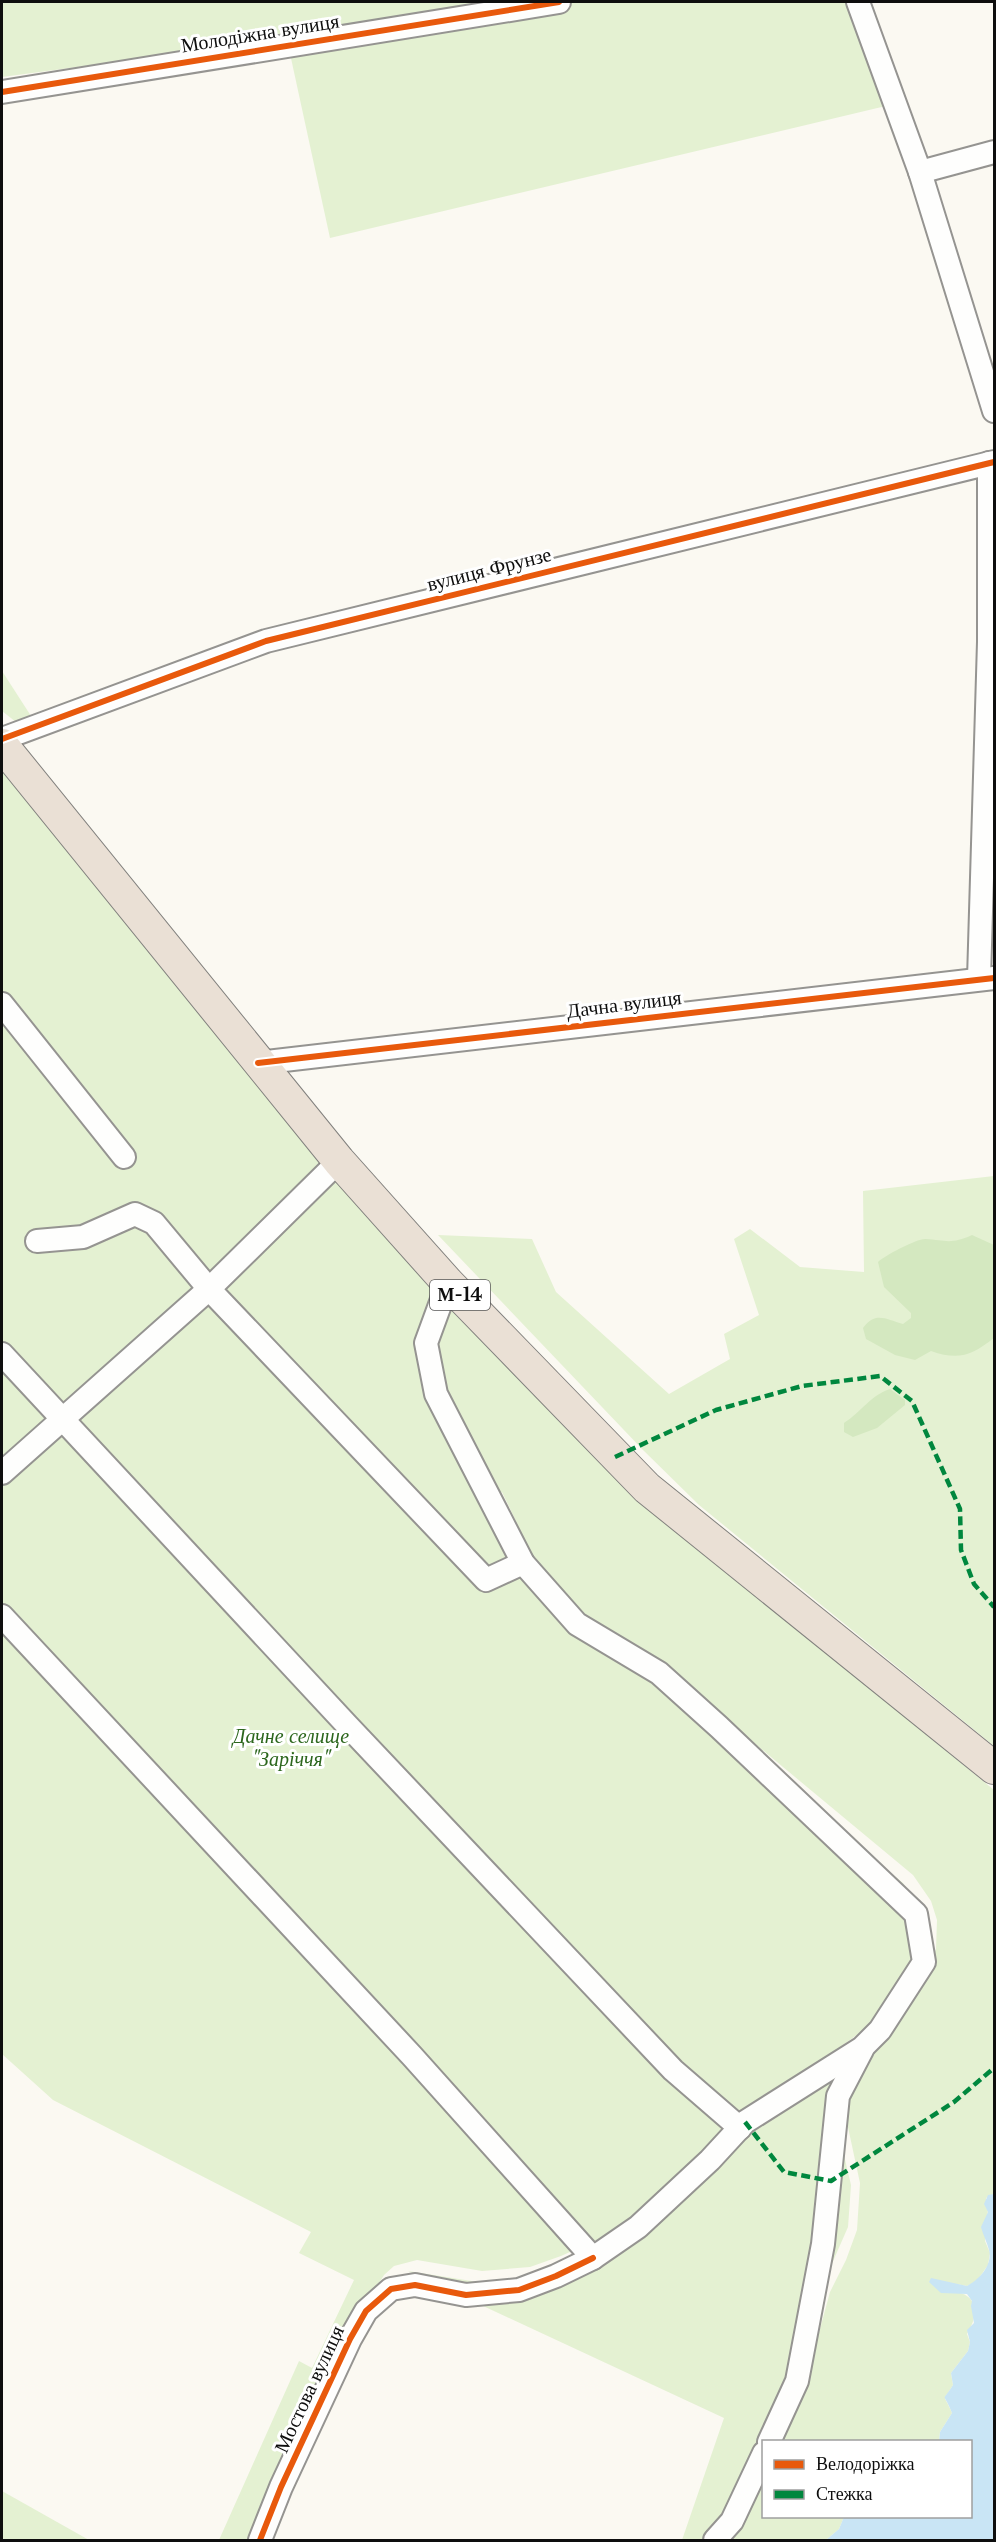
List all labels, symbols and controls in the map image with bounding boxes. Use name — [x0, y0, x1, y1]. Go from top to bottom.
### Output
street label: Молодіжна вулиця — [179, 9, 341, 57]
street label: вулиця Фрунзе — [424, 542, 554, 596]
street label: Дачна вулиця — [565, 985, 683, 1023]
road number: М-14 — [430, 1280, 490, 1310]
park label: Дачне селище "Заріччя" — [231, 1724, 349, 1771]
street label: Мостова вулиця — [269, 2322, 349, 2456]
legend — [762, 2440, 972, 2518]
text: Велодоріжка — [816, 2453, 915, 2475]
text: Стежка — [816, 2483, 873, 2505]

